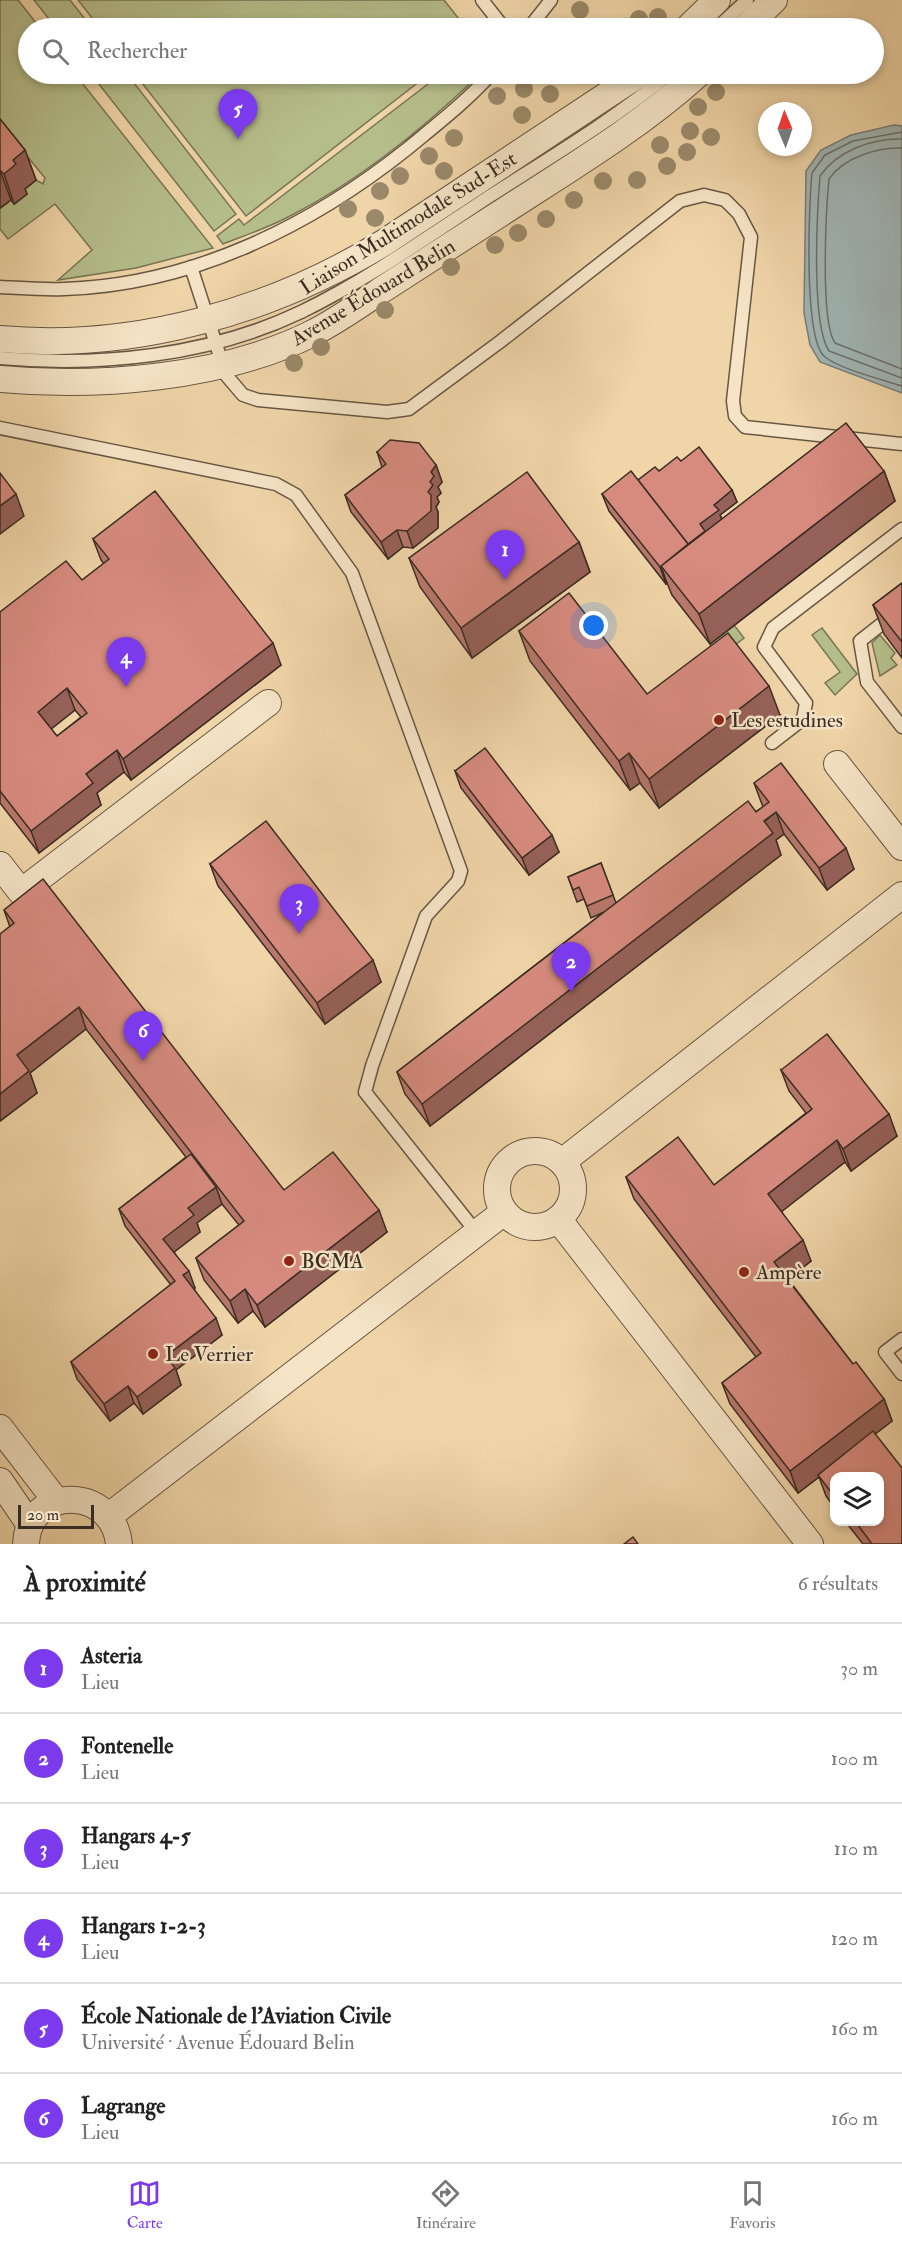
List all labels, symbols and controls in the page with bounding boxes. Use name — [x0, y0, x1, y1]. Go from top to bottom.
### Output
search box — [18, 18, 884, 84]
icon: search — [39, 35, 72, 68]
text: Rechercher — [87, 37, 187, 65]
pin: 5 — [218, 90, 258, 139]
north arrow — [758, 102, 812, 156]
street label: Liaison Multimodale Sud-Est — [295, 145, 522, 301]
street label: Avenue Édouard Belin — [285, 233, 461, 353]
pin: 1 — [486, 530, 524, 580]
your location — [579, 611, 608, 640]
pin: 4 — [106, 638, 146, 687]
place label: Les estudines — [731, 707, 843, 734]
marker: Les estudines — [712, 713, 726, 727]
pin: 3 — [280, 884, 318, 934]
pin: 2 — [552, 942, 590, 992]
pin: 6 — [124, 1012, 162, 1061]
place label: BCMA — [301, 1248, 364, 1275]
marker: BCMA — [282, 1254, 296, 1268]
place label: Ampère — [755, 1259, 822, 1286]
marker: Ampère — [737, 1265, 751, 1279]
place label: Le Verrier — [165, 1341, 253, 1368]
marker: Le Verrier — [146, 1347, 160, 1361]
map controls — [830, 1472, 884, 1526]
button: layers — [830, 1472, 884, 1526]
scale bar — [18, 1502, 94, 1530]
text: 20 m — [27, 1505, 59, 1525]
text: À proximité — [24, 1567, 146, 1599]
text: 6 résultats — [798, 1571, 878, 1596]
text: Asteria — [81, 1642, 142, 1670]
text: 1 — [40, 1656, 47, 1681]
text: 30 m — [840, 1656, 878, 1681]
text: Lieu — [81, 1670, 119, 1695]
text: Fontenelle — [81, 1732, 173, 1760]
text: 2 — [38, 1746, 49, 1771]
text: 100 m — [831, 1746, 878, 1771]
text: Lieu — [81, 1760, 119, 1785]
text: Hangars 4-5 — [81, 1822, 190, 1850]
text: 3 — [40, 1836, 47, 1861]
text: 110 m — [834, 1836, 878, 1861]
text: Lieu — [81, 1850, 119, 1875]
text: Hangars 1-2-3 — [81, 1912, 206, 1940]
text: 4 — [38, 1926, 49, 1951]
text: 120 m — [831, 1926, 878, 1951]
text: Lieu — [81, 1940, 119, 1965]
text: École Nationale de l'Aviation Civile — [81, 2002, 391, 2030]
text: 5 — [39, 2016, 48, 2041]
text: 160 m — [831, 2016, 878, 2041]
text: Université · Avenue Édouard Belin — [81, 2030, 355, 2055]
text: Lagrange — [81, 2092, 165, 2120]
text: 6 — [38, 2106, 49, 2131]
text: 160 m — [831, 2106, 878, 2131]
text: Lieu — [81, 2120, 119, 2145]
tab: Carte — [127, 2177, 163, 2233]
tab: Itinéraire — [416, 2177, 476, 2233]
tab: Favoris — [729, 2177, 775, 2233]

